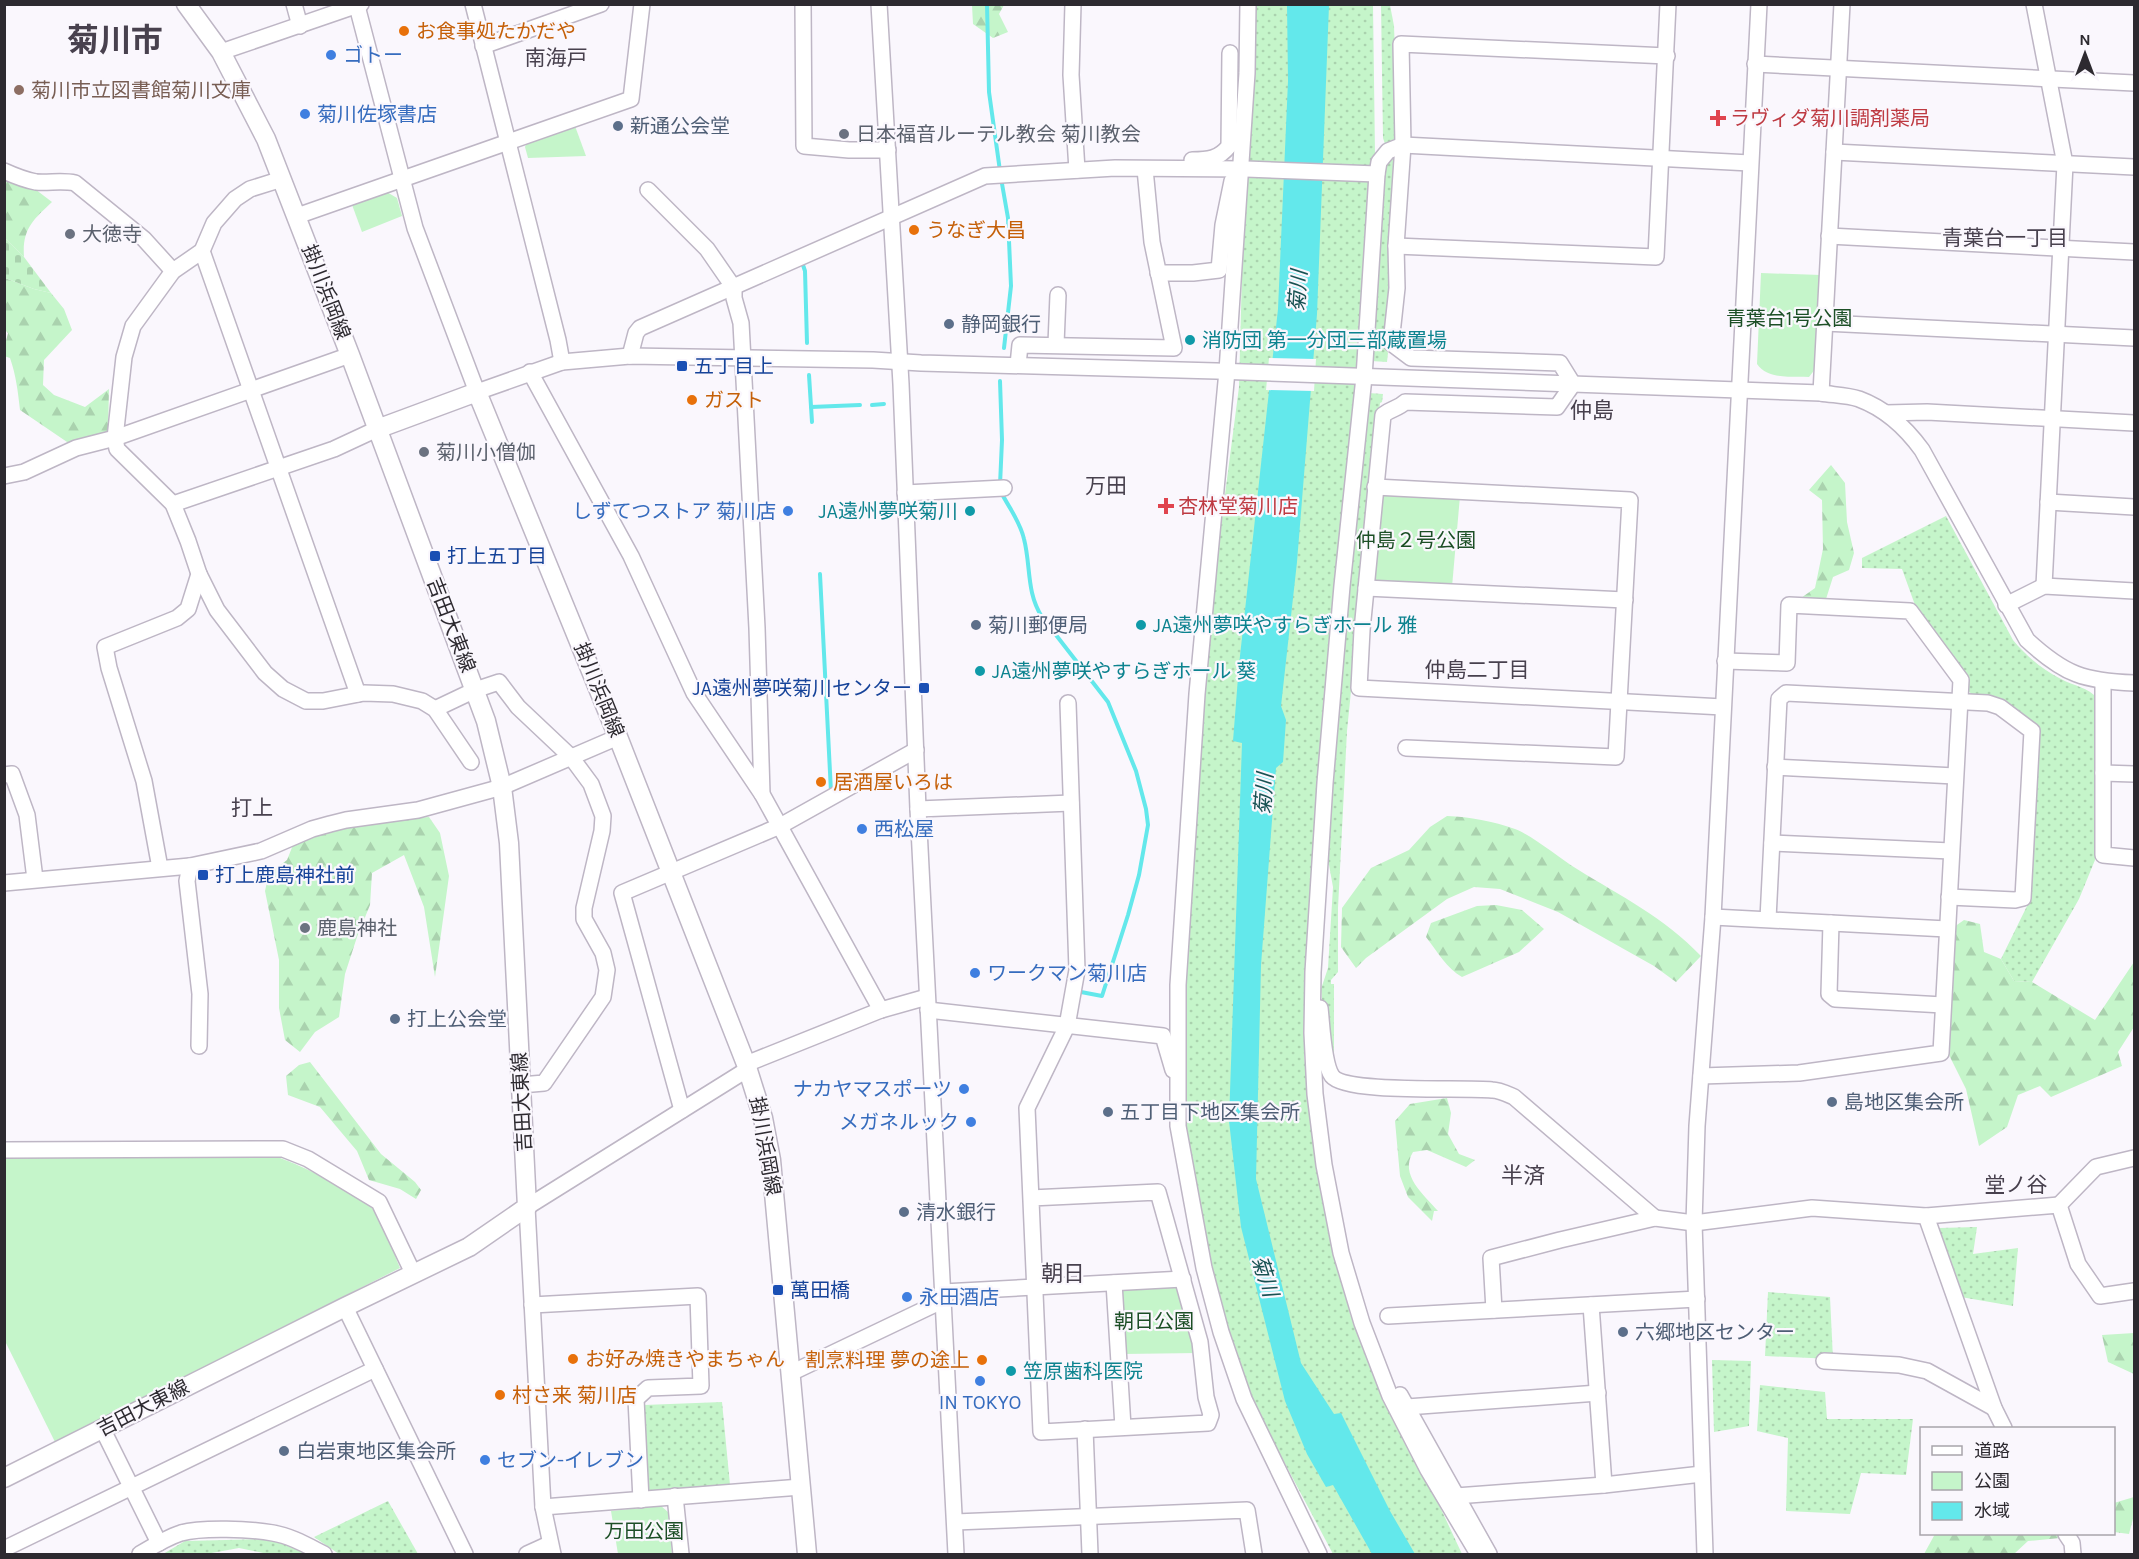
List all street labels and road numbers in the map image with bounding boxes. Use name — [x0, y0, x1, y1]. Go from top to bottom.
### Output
street label: 掛川浜岡線 — [297, 241, 355, 343]
street label: 吉田大東線 — [422, 574, 480, 676]
street label: 掛川浜岡線 — [570, 639, 628, 741]
street label: 吉田大東線 — [508, 1051, 536, 1153]
street label: 掛川浜岡線 — [745, 1095, 785, 1197]
street label: 吉田大東線 — [93, 1375, 193, 1441]

